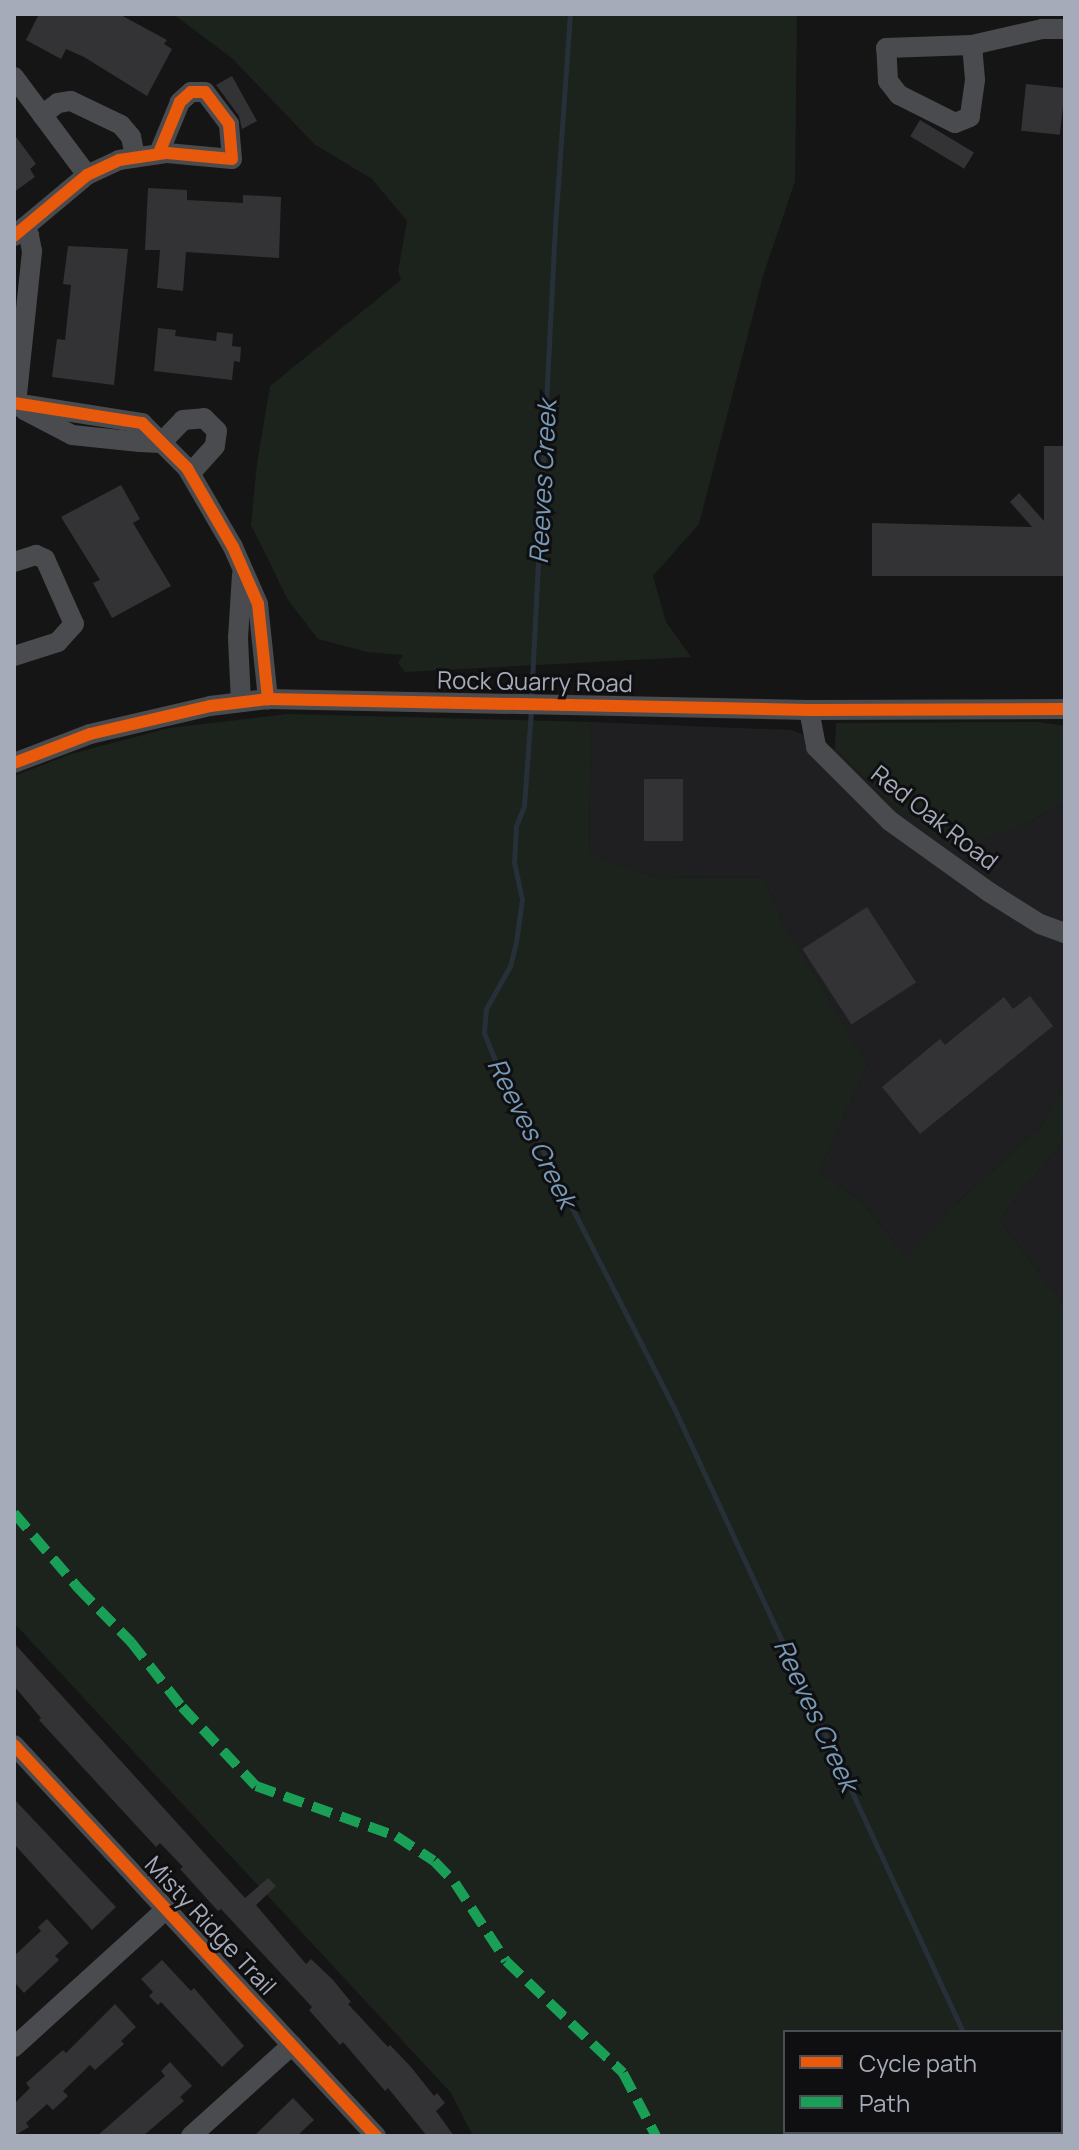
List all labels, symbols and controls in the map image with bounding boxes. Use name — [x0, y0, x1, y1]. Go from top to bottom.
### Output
water label: Reeves Creek — [523, 399, 563, 565]
street label: Rock Quarry Road — [437, 665, 633, 697]
street label: Red Oak Road — [866, 759, 1004, 875]
water label: Reeves Creek — [481, 1053, 583, 1213]
water label: Reeves Creek — [767, 1634, 865, 1796]
street label: Misty Ridge Trail — [139, 1850, 283, 2000]
legend — [783, 2030, 1063, 2134]
text: Cycle path — [859, 2046, 977, 2079]
text: Path — [859, 2086, 910, 2119]

